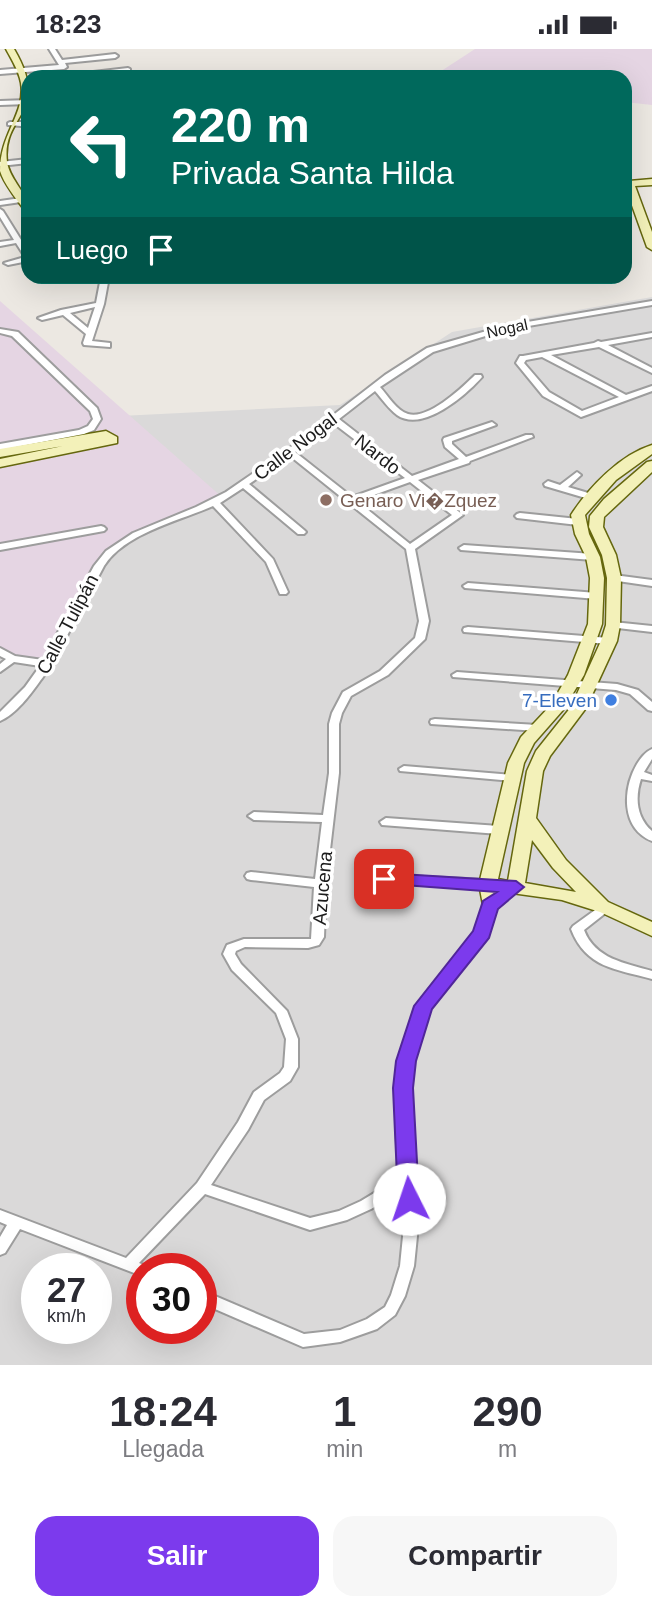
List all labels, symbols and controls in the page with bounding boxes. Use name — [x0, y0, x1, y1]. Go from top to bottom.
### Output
text: 18:23 — [35, 9, 102, 39]
icon: left — [56, 98, 147, 189]
text: 220 m — [171, 98, 310, 152]
text: Privada Santa Hilda — [171, 155, 454, 191]
icon: arrive — [142, 231, 180, 269]
text: Luego — [56, 235, 128, 265]
street label: Nogal — [485, 316, 529, 341]
street label: Calle Nogal — [250, 408, 341, 484]
street label: Nardo — [351, 430, 405, 479]
place label: Genaro Vi�Zquez — [340, 490, 497, 511]
marker: Genaro Vi�Zquez — [318, 492, 334, 508]
street label: Calle Tulipán — [32, 571, 102, 678]
place label: 7-Eleven — [522, 690, 597, 711]
marker: 7-Eleven — [603, 692, 619, 708]
pin — [354, 849, 414, 909]
street label: Azucena — [309, 850, 336, 926]
icon: arrive — [365, 860, 403, 898]
position arrow — [372, 1162, 446, 1236]
speed limit sign: 30 — [126, 1253, 217, 1344]
text: 27 — [47, 1270, 86, 1309]
text: km/h — [47, 1306, 86, 1326]
text: 18:24 — [109, 1388, 217, 1435]
text: 1 — [333, 1388, 356, 1435]
text: 290 — [473, 1388, 543, 1435]
text: Llegada — [122, 1436, 204, 1462]
text: min — [326, 1436, 363, 1462]
text: m — [498, 1436, 517, 1462]
button: Salir — [35, 1516, 319, 1596]
button: Compartir — [333, 1516, 617, 1596]

